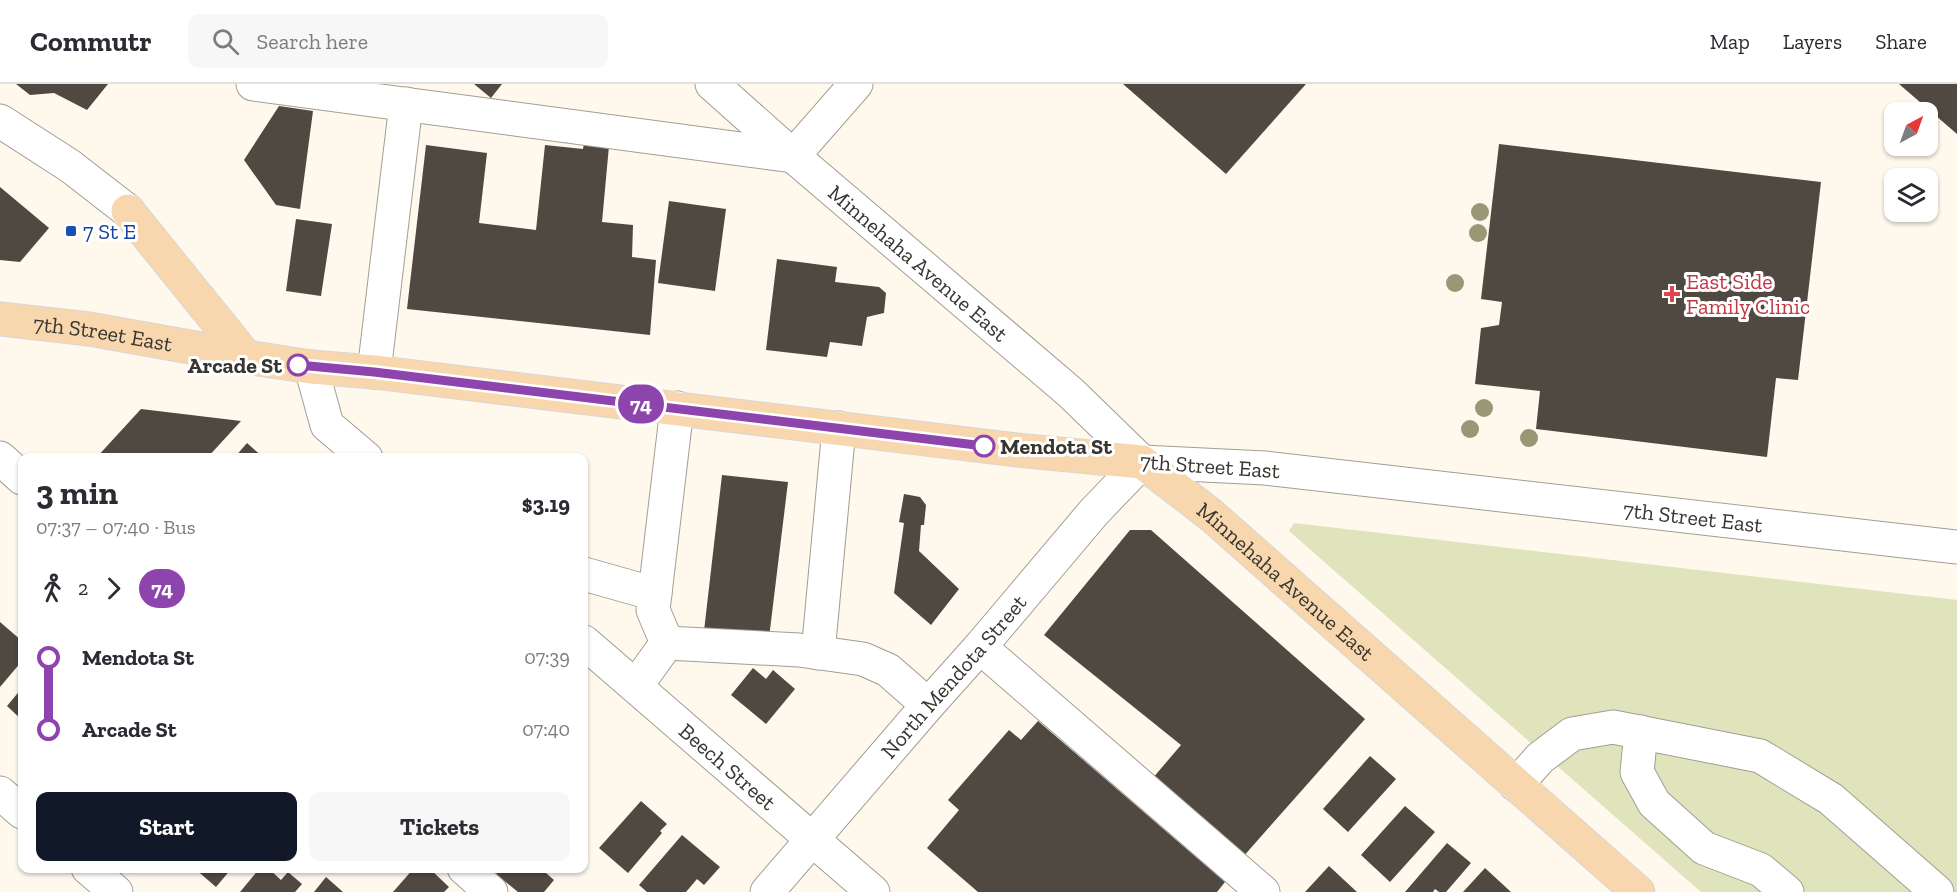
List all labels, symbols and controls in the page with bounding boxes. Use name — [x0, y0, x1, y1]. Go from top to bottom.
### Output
search box — [188, 14, 608, 68]
text: Commutr — [30, 25, 152, 58]
icon: search — [209, 25, 242, 58]
text: Search here — [257, 28, 368, 55]
text: Map — [1710, 29, 1750, 54]
text: Layers — [1783, 29, 1842, 54]
text: Share — [1875, 29, 1927, 54]
north arrow — [1884, 102, 1938, 156]
map controls — [1884, 102, 1938, 222]
button: layers — [1884, 168, 1938, 222]
street label: Minnehaha Avenue East — [823, 179, 1014, 347]
place label: 7 St E — [83, 218, 136, 245]
marker: 7 St E — [64, 224, 78, 238]
place label: East Side Family Clinic — [1686, 268, 1810, 320]
marker: East Side Family Clinic — [1663, 285, 1681, 303]
street label: 7th Street East — [32, 309, 175, 357]
place label: Arcade St — [187, 352, 282, 379]
marker: Arcade St — [287, 354, 309, 376]
line badge: 74 — [614, 384, 668, 424]
text: 74 — [630, 392, 652, 417]
place label: Mendota St — [1000, 433, 1112, 460]
marker: Mendota St — [973, 435, 995, 457]
street label: 7th Street East — [1139, 448, 1282, 484]
text: 3 min — [36, 473, 118, 512]
text: $3.19 — [522, 491, 570, 518]
street label: Minnehaha Avenue East — [1192, 496, 1381, 667]
street label: 7th Street East — [1622, 496, 1765, 538]
text: 07:37 – 07:40 · Bus — [36, 515, 195, 539]
icon: walk — [36, 572, 69, 605]
icon: forward — [97, 572, 130, 605]
text: 2 — [78, 576, 88, 600]
text: 74 — [151, 576, 173, 601]
street label: North Mendota Street — [875, 588, 1033, 764]
text: Mendota St — [82, 644, 194, 671]
text: 07:39 — [524, 645, 570, 669]
text: Arcade St — [82, 716, 177, 743]
text: 07:40 — [522, 717, 570, 741]
street label: Beech Street — [674, 717, 782, 816]
button: Start — [36, 792, 297, 861]
button: Tickets — [309, 792, 570, 861]

